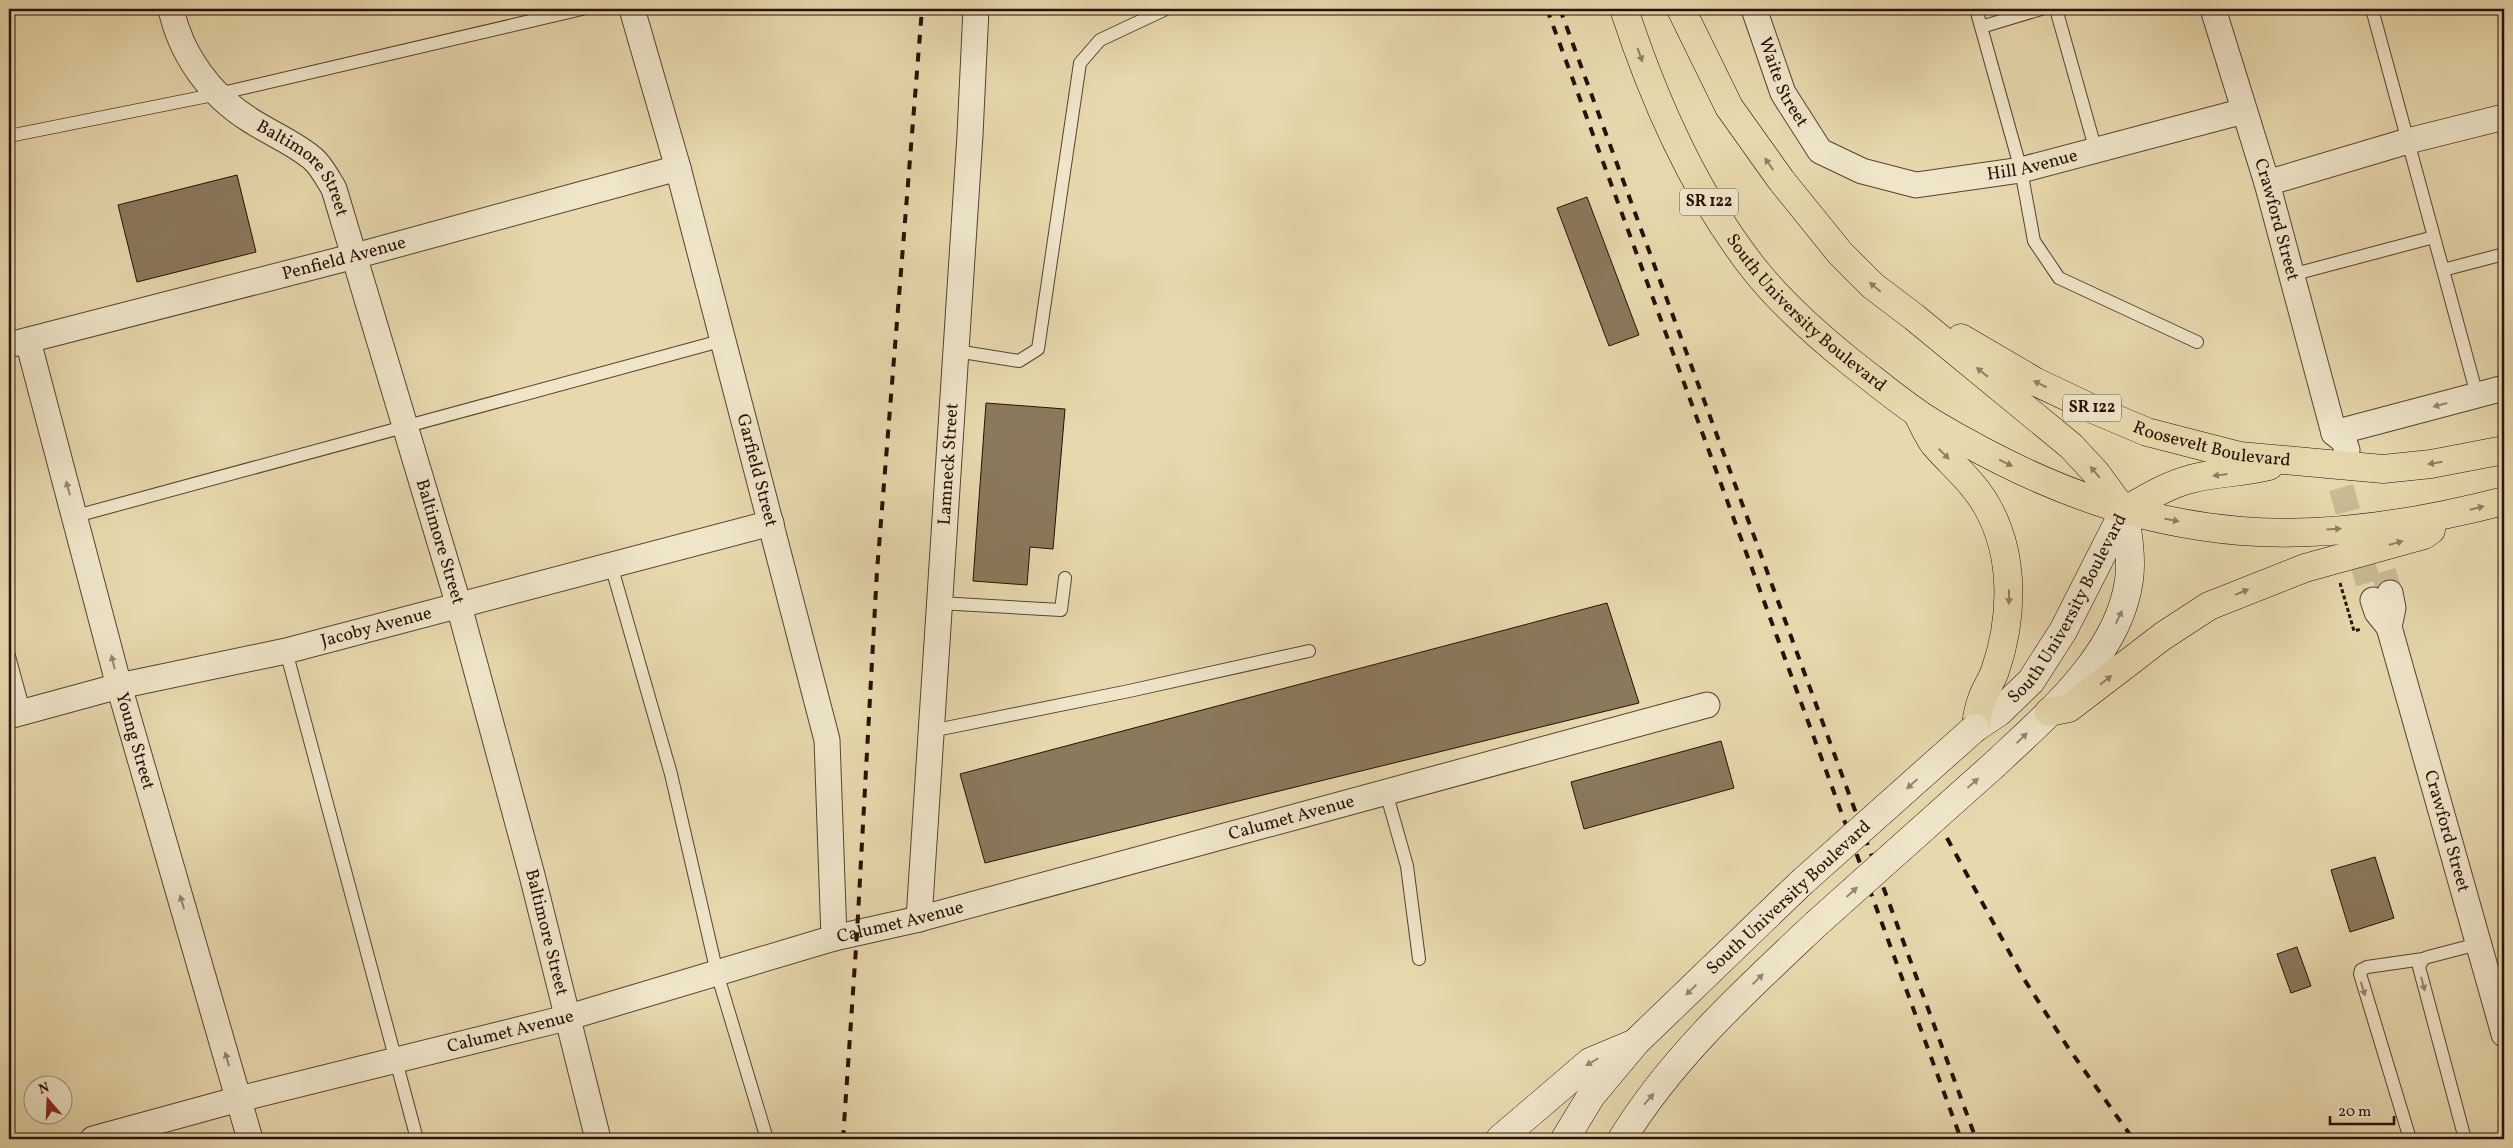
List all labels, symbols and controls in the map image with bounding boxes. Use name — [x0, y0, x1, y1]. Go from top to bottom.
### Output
street label: Waite Street — [1752, 34, 1814, 132]
one-way arrow — [1636, 48, 1644, 63]
street label: Baltimore Street — [252, 114, 354, 219]
street label: Hill Avenue — [1985, 143, 2080, 187]
street label: Crawford Street — [2248, 155, 2305, 284]
one-way arrow — [1764, 157, 1774, 171]
road number: SR 122 — [1680, 188, 1738, 216]
street label: South University Boulevard — [1720, 229, 1891, 398]
street label: Penfield Avenue — [279, 230, 409, 287]
one-way arrow — [1870, 281, 1882, 293]
one-way arrow — [1976, 367, 1989, 378]
one-way arrow — [2033, 380, 2047, 388]
road number: SR 122 — [2063, 394, 2121, 422]
one-way arrow — [2433, 401, 2448, 409]
street label: Lamneck Street — [932, 402, 965, 526]
street label: Garfield Street — [730, 411, 783, 530]
street label: Roosevelt Boulevard — [2129, 415, 2292, 473]
one-way arrow — [1938, 448, 1950, 460]
one-way arrow — [1999, 459, 2013, 467]
one-way arrow — [2427, 459, 2443, 467]
one-way arrow — [2090, 466, 2101, 479]
one-way arrow — [2212, 471, 2228, 479]
street label: Baltimore Street — [409, 476, 470, 607]
one-way arrow — [64, 480, 72, 495]
one-way arrow — [2470, 504, 2485, 512]
street label: South University Boulevard — [2002, 510, 2133, 709]
one-way arrow — [2165, 516, 2181, 524]
one-way arrow — [2326, 525, 2342, 533]
one-way arrow — [2389, 538, 2404, 546]
one-way arrow — [2235, 588, 2249, 596]
one-way arrow — [2005, 589, 2013, 605]
street label: Jacoby Avenue — [318, 601, 434, 654]
one-way arrow — [2115, 610, 2123, 624]
one-way arrow — [109, 655, 117, 670]
one-way arrow — [2099, 675, 2113, 685]
street label: Young Street — [109, 689, 161, 793]
one-way arrow — [2016, 732, 2028, 744]
street label: Crawford Street — [2418, 767, 2476, 895]
one-way arrow — [1907, 778, 1919, 790]
one-way arrow — [1967, 778, 1980, 789]
street label: Calumet Avenue — [1226, 789, 1357, 847]
street label: South University Boulevard — [1701, 815, 1877, 981]
street label: Baltimore Street — [518, 866, 574, 998]
one-way arrow — [1845, 886, 1858, 897]
one-way arrow — [178, 895, 186, 910]
street label: Calumet Avenue — [834, 895, 966, 949]
one-way arrow — [1752, 973, 1764, 985]
one-way arrow — [2419, 976, 2427, 991]
one-way arrow — [2360, 982, 2368, 997]
one-way arrow — [1685, 983, 1697, 995]
street label: Calumet Avenue — [445, 1004, 577, 1059]
one-way arrow — [223, 1051, 231, 1066]
one-way arrow — [1585, 1058, 1598, 1067]
north arrow — [22, 1076, 72, 1126]
text: N — [36, 1078, 52, 1100]
one-way arrow — [1643, 1092, 1654, 1105]
scale bar — [2330, 1093, 2394, 1125]
text: 20 m — [2338, 1102, 2371, 1123]

